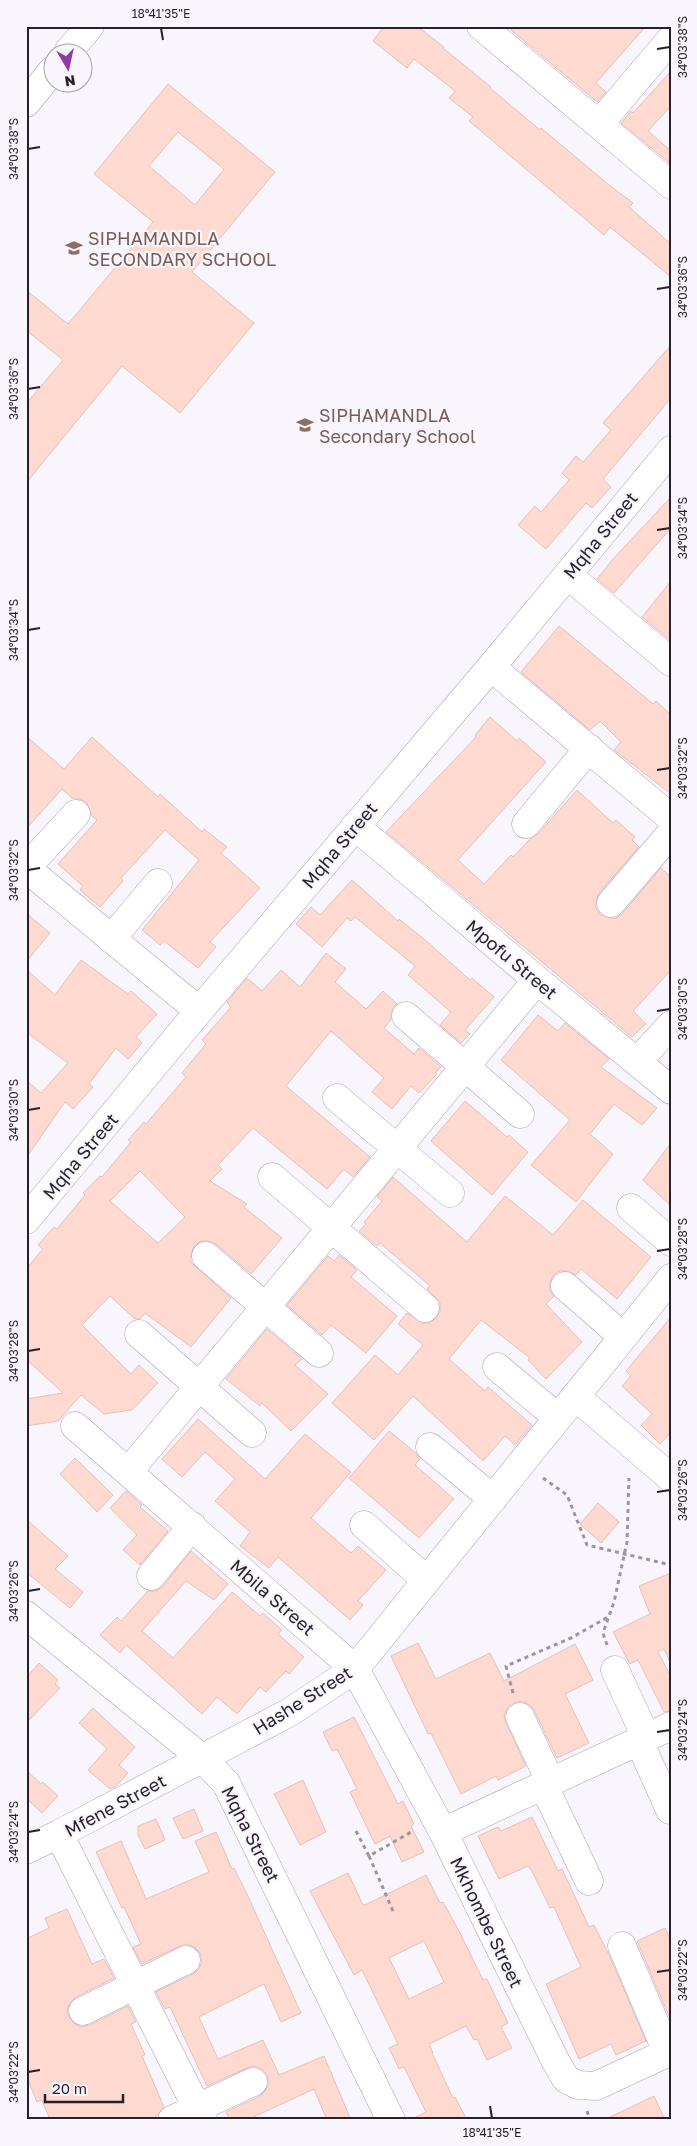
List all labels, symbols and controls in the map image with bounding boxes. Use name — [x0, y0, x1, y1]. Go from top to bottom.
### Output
text: 18°41'35"E — [132, 6, 190, 21]
text: 34°03'38"S — [675, 16, 690, 78]
north arrow — [42, 42, 92, 92]
text: N — [64, 72, 77, 91]
text: 34°03'38"S — [6, 118, 21, 180]
place label: SIPHAMANDLA SECONDARY SCHOOL — [88, 227, 276, 270]
school or university icon: SIPHAMANDLA SECONDARY SCHOOL — [64, 238, 84, 258]
text: 34°03'36"S — [675, 256, 690, 318]
text: 34°03'36"S — [6, 358, 21, 420]
place label: SIPHAMANDLA Secondary School — [319, 404, 476, 447]
school or university icon: SIPHAMANDLA Secondary School — [295, 415, 315, 435]
street label: Mqha Street — [558, 487, 642, 583]
text: 34°03'34"S — [675, 497, 690, 559]
text: 34°03'34"S — [6, 599, 21, 661]
text: 34°03'32"S — [675, 737, 690, 799]
street label: Mqha Street — [297, 797, 381, 893]
text: 34°03'32"S — [6, 839, 21, 901]
street label: Mpofu Street — [462, 914, 562, 1004]
text: 34°03'30"S — [675, 978, 690, 1040]
text: 34°03'30"S — [6, 1079, 21, 1141]
street label: Mqha Street — [38, 1108, 122, 1204]
text: 34°03'28"S — [675, 1218, 690, 1280]
text: 34°03'28"S — [6, 1320, 21, 1382]
text: 34°03'26"S — [675, 1459, 690, 1521]
street label: Mbila Street — [226, 1554, 320, 1640]
text: 34°03'26"S — [6, 1560, 21, 1622]
street label: Hashe Street — [248, 1661, 356, 1739]
text: 34°03'24"S — [675, 1699, 690, 1761]
street label: Mfene Street — [61, 1769, 169, 1841]
street label: Mqha Street — [217, 1782, 285, 1886]
text: 34°03'24"S — [6, 1801, 21, 1863]
street label: Mkhombe Street — [446, 1853, 528, 1991]
text: 34°03'22"S — [675, 1939, 690, 2001]
text: 34°03'22"S — [6, 2041, 21, 2103]
scale bar — [45, 2071, 122, 2103]
text: 20 m — [52, 2079, 87, 2097]
text: 18°41'35"E — [463, 2125, 521, 2140]

